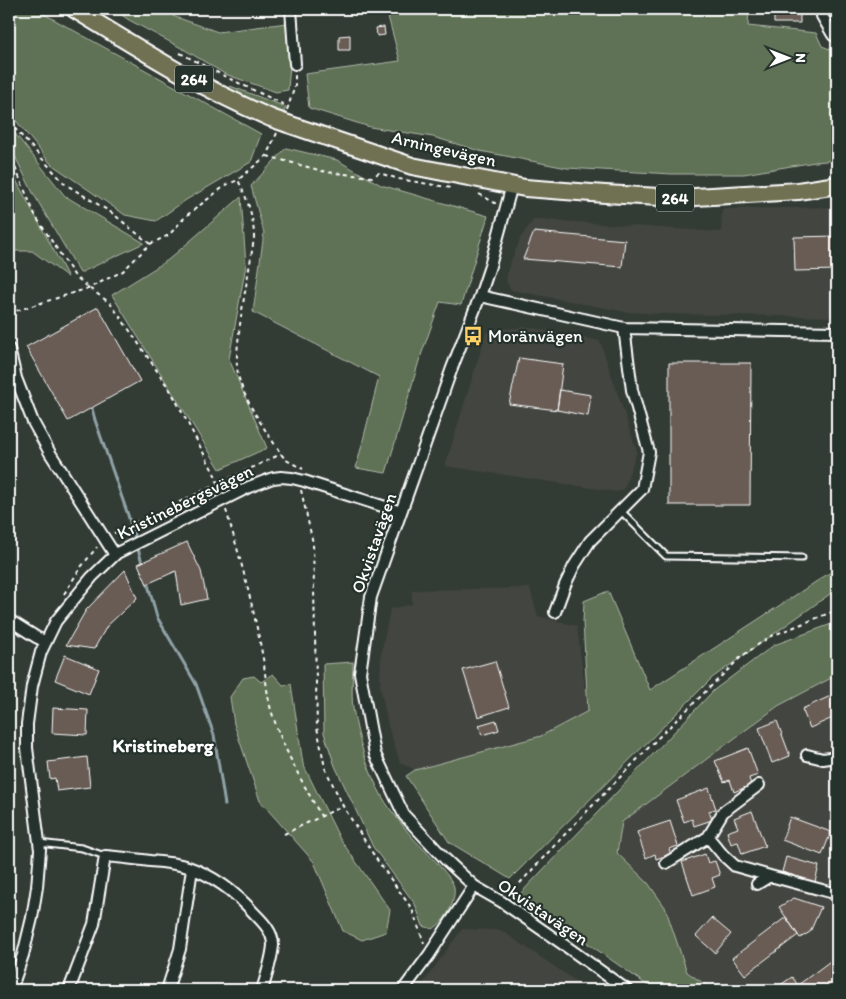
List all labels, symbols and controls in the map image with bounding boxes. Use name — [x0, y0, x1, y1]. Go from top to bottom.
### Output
north arrow — [764, 32, 814, 82]
text: N — [792, 53, 809, 63]
road number: 264 — [175, 66, 213, 92]
street label: Arningevägen — [390, 126, 498, 172]
road number: 264 — [656, 184, 694, 212]
bus stop icon: Moränvägen — [462, 325, 484, 347]
place label: Moränvägen — [488, 325, 583, 347]
street label: Kristinebergsvägen — [113, 459, 257, 544]
street label: Okvistavägen — [347, 490, 401, 596]
district label: Kristineberg — [113, 734, 215, 757]
street label: Okvistavägen — [493, 874, 593, 950]

